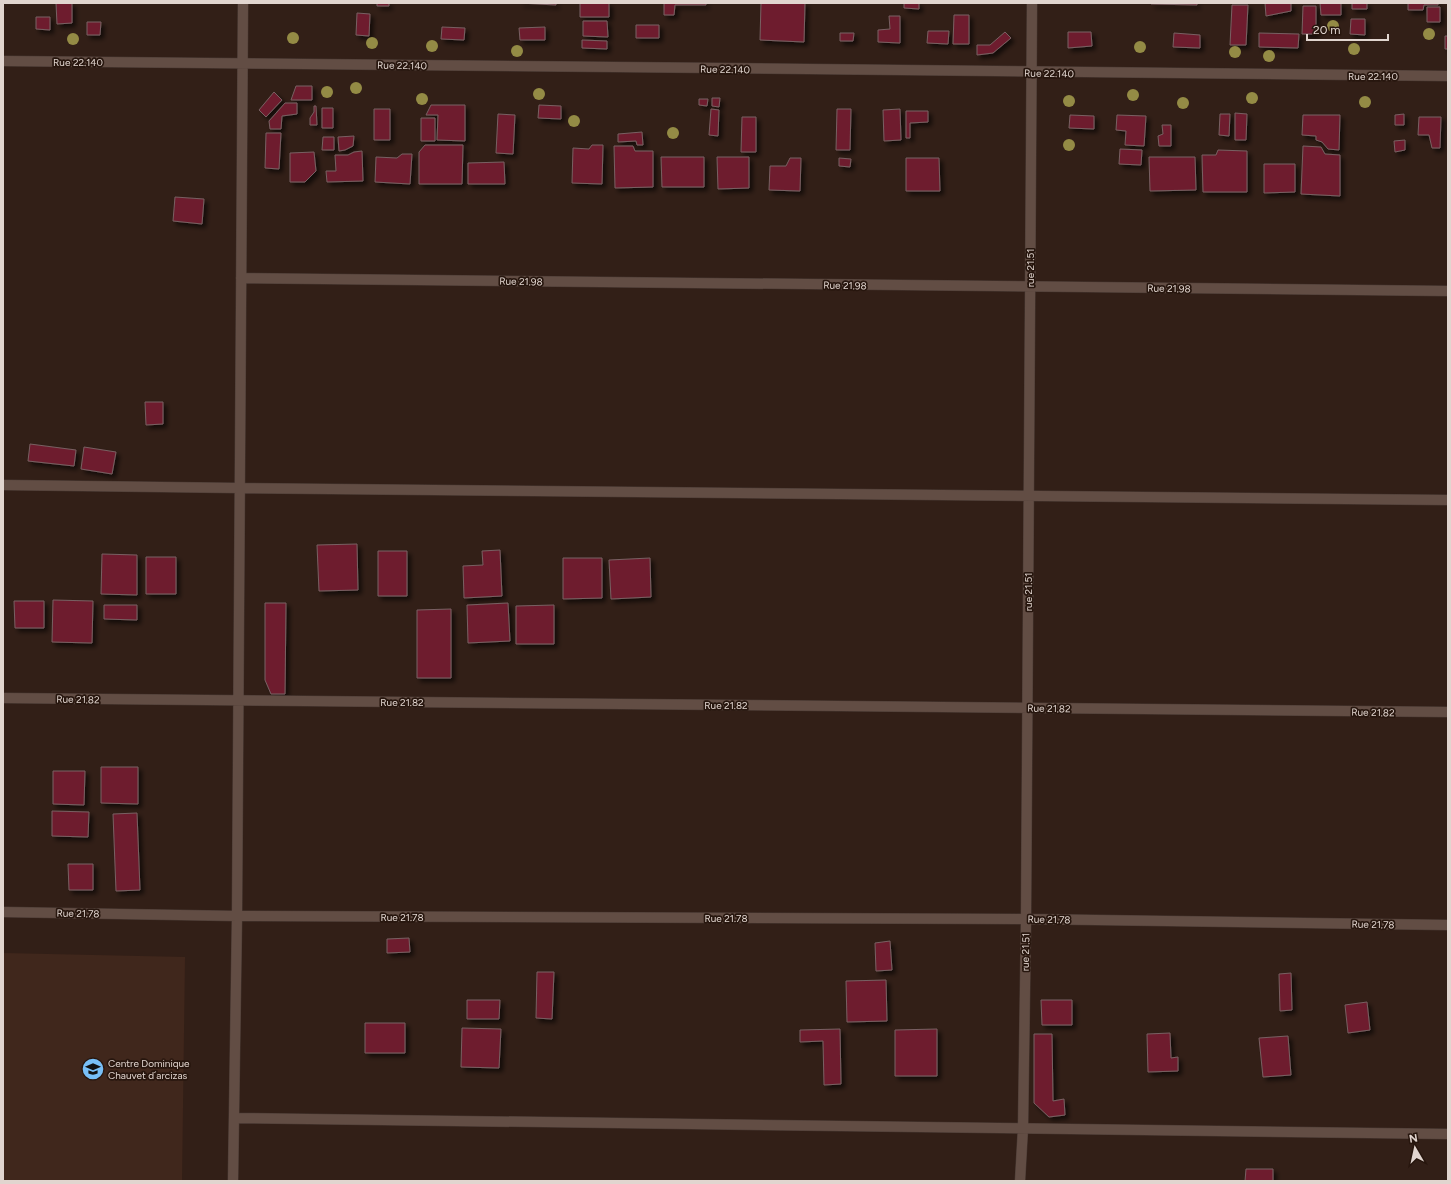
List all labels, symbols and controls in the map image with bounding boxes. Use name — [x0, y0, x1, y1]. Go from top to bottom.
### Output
scale bar — [1307, 16, 1388, 42]
text: 20 m — [1313, 23, 1341, 37]
street label: Rue 22.140 — [53, 56, 103, 69]
street label: Rue 22.140 — [377, 59, 427, 72]
street label: Rue 22.140 — [700, 63, 750, 76]
street label: Rue 22.140 — [1024, 67, 1074, 80]
street label: Rue 22.140 — [1348, 70, 1398, 83]
street label: rue 21.51 — [1024, 249, 1037, 287]
street label: Rue 21.98 — [499, 275, 543, 288]
street label: Rue 21.98 — [823, 279, 867, 292]
street label: Rue 21.98 — [1147, 282, 1191, 295]
street label: rue 21.51 — [1022, 573, 1035, 611]
street label: Rue 21.82 — [56, 693, 100, 706]
street label: Rue 21.82 — [380, 696, 424, 709]
street label: Rue 21.82 — [704, 699, 748, 712]
street label: Rue 21.82 — [1027, 702, 1071, 715]
street label: Rue 21.82 — [1351, 706, 1395, 719]
street label: Rue 21.78 — [56, 907, 100, 920]
street label: Rue 21.78 — [380, 911, 424, 924]
street label: Rue 21.78 — [704, 912, 748, 925]
street label: Rue 21.78 — [1027, 913, 1071, 926]
street label: Rue 21.78 — [1351, 918, 1395, 931]
street label: rue 21.51 — [1019, 933, 1032, 971]
school or university icon: Centre Dominique Chauvet d´arcizas — [80, 1056, 106, 1082]
place label: Centre Dominique Chauvet d´arcizas — [108, 1057, 190, 1082]
north arrow — [1395, 1128, 1435, 1168]
text: N — [1408, 1132, 1419, 1146]

